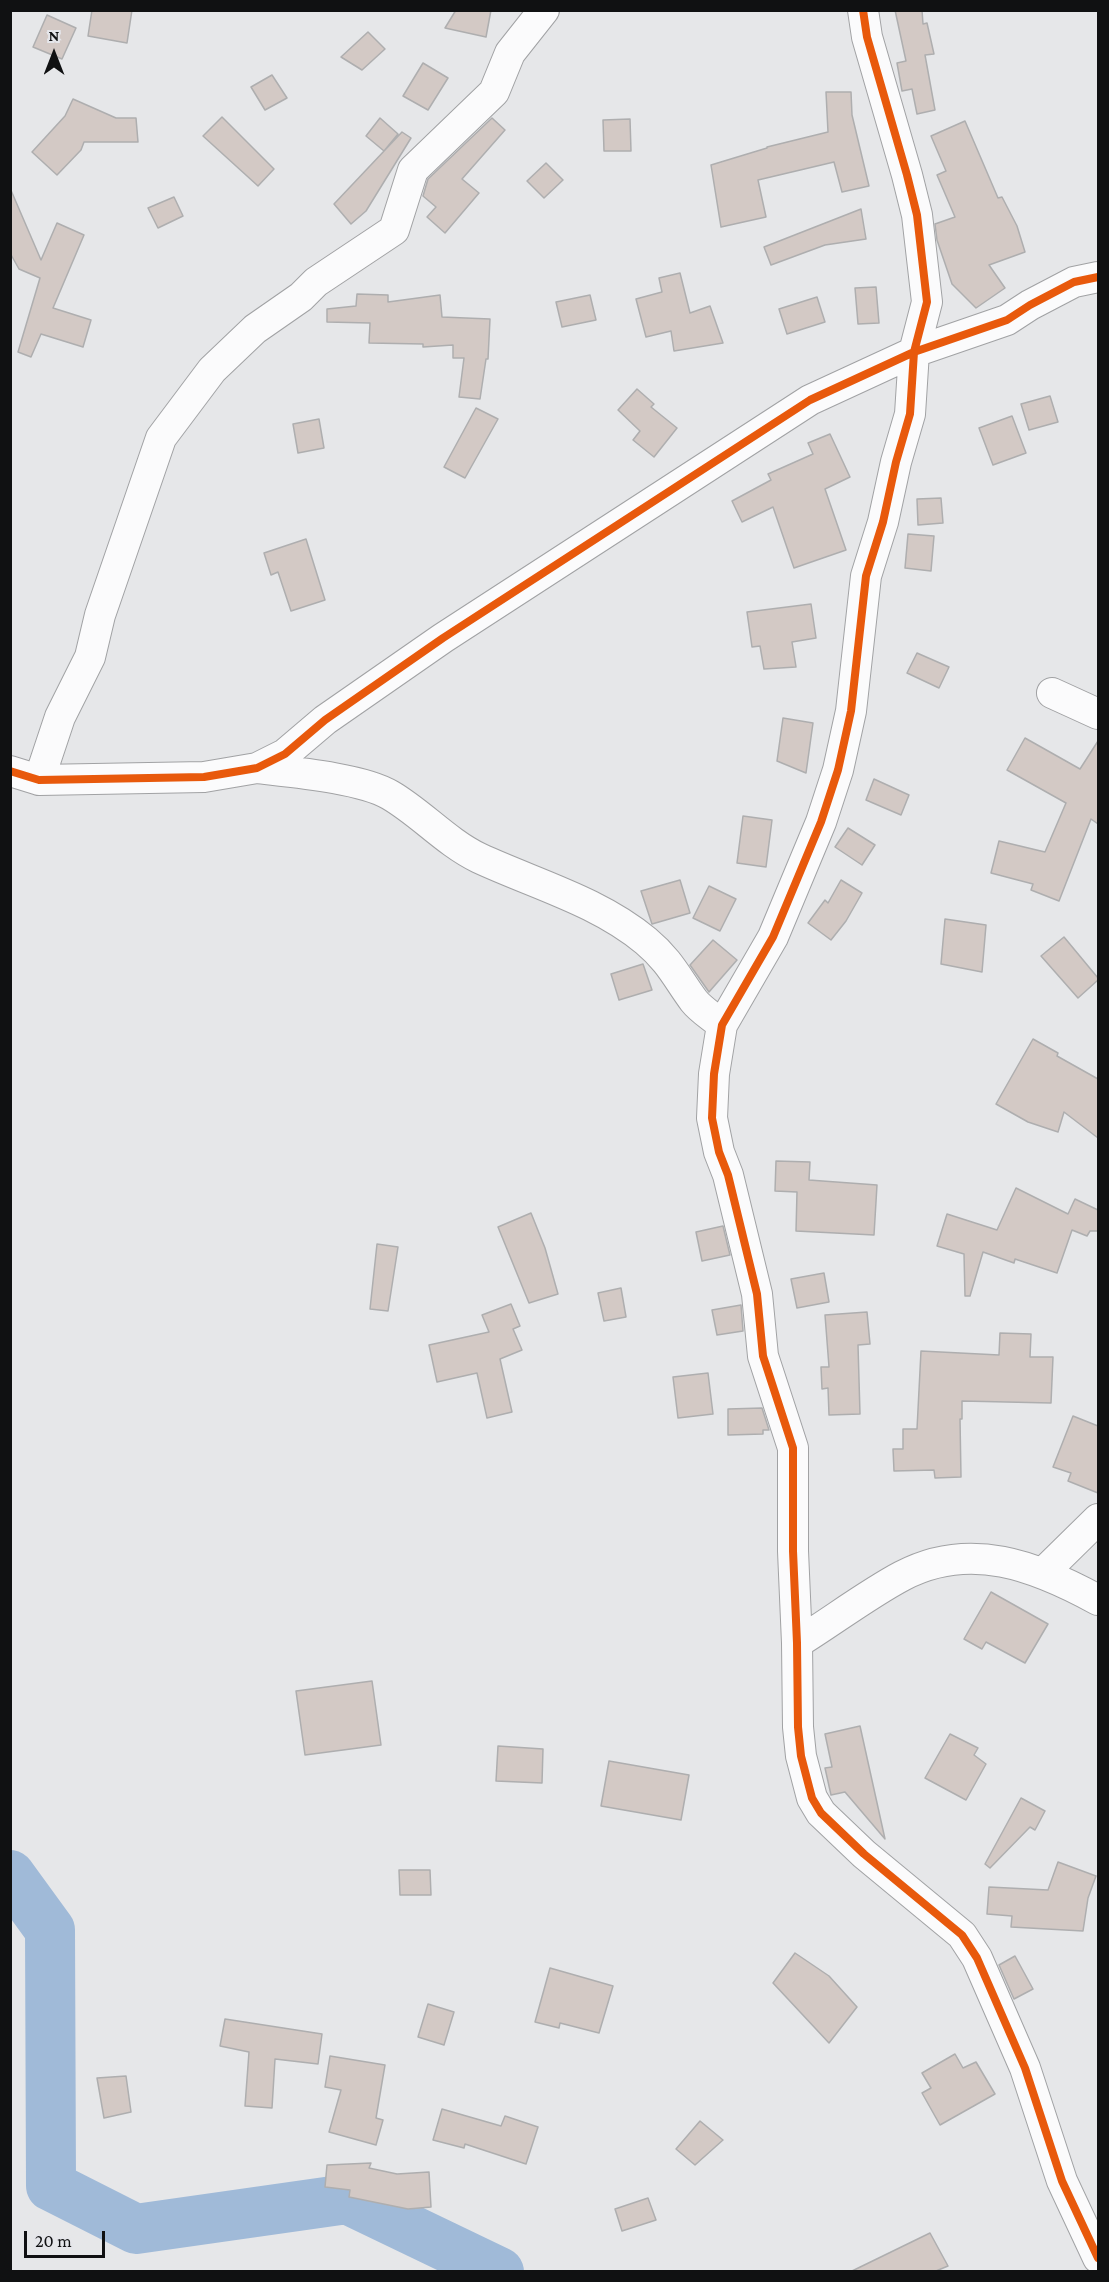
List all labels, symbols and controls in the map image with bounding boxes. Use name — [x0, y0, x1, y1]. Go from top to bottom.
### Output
north arrow — [24, 24, 84, 84]
text: N — [49, 27, 59, 44]
scale bar — [27, 2219, 108, 2257]
text: 20 m — [35, 2231, 72, 2251]

